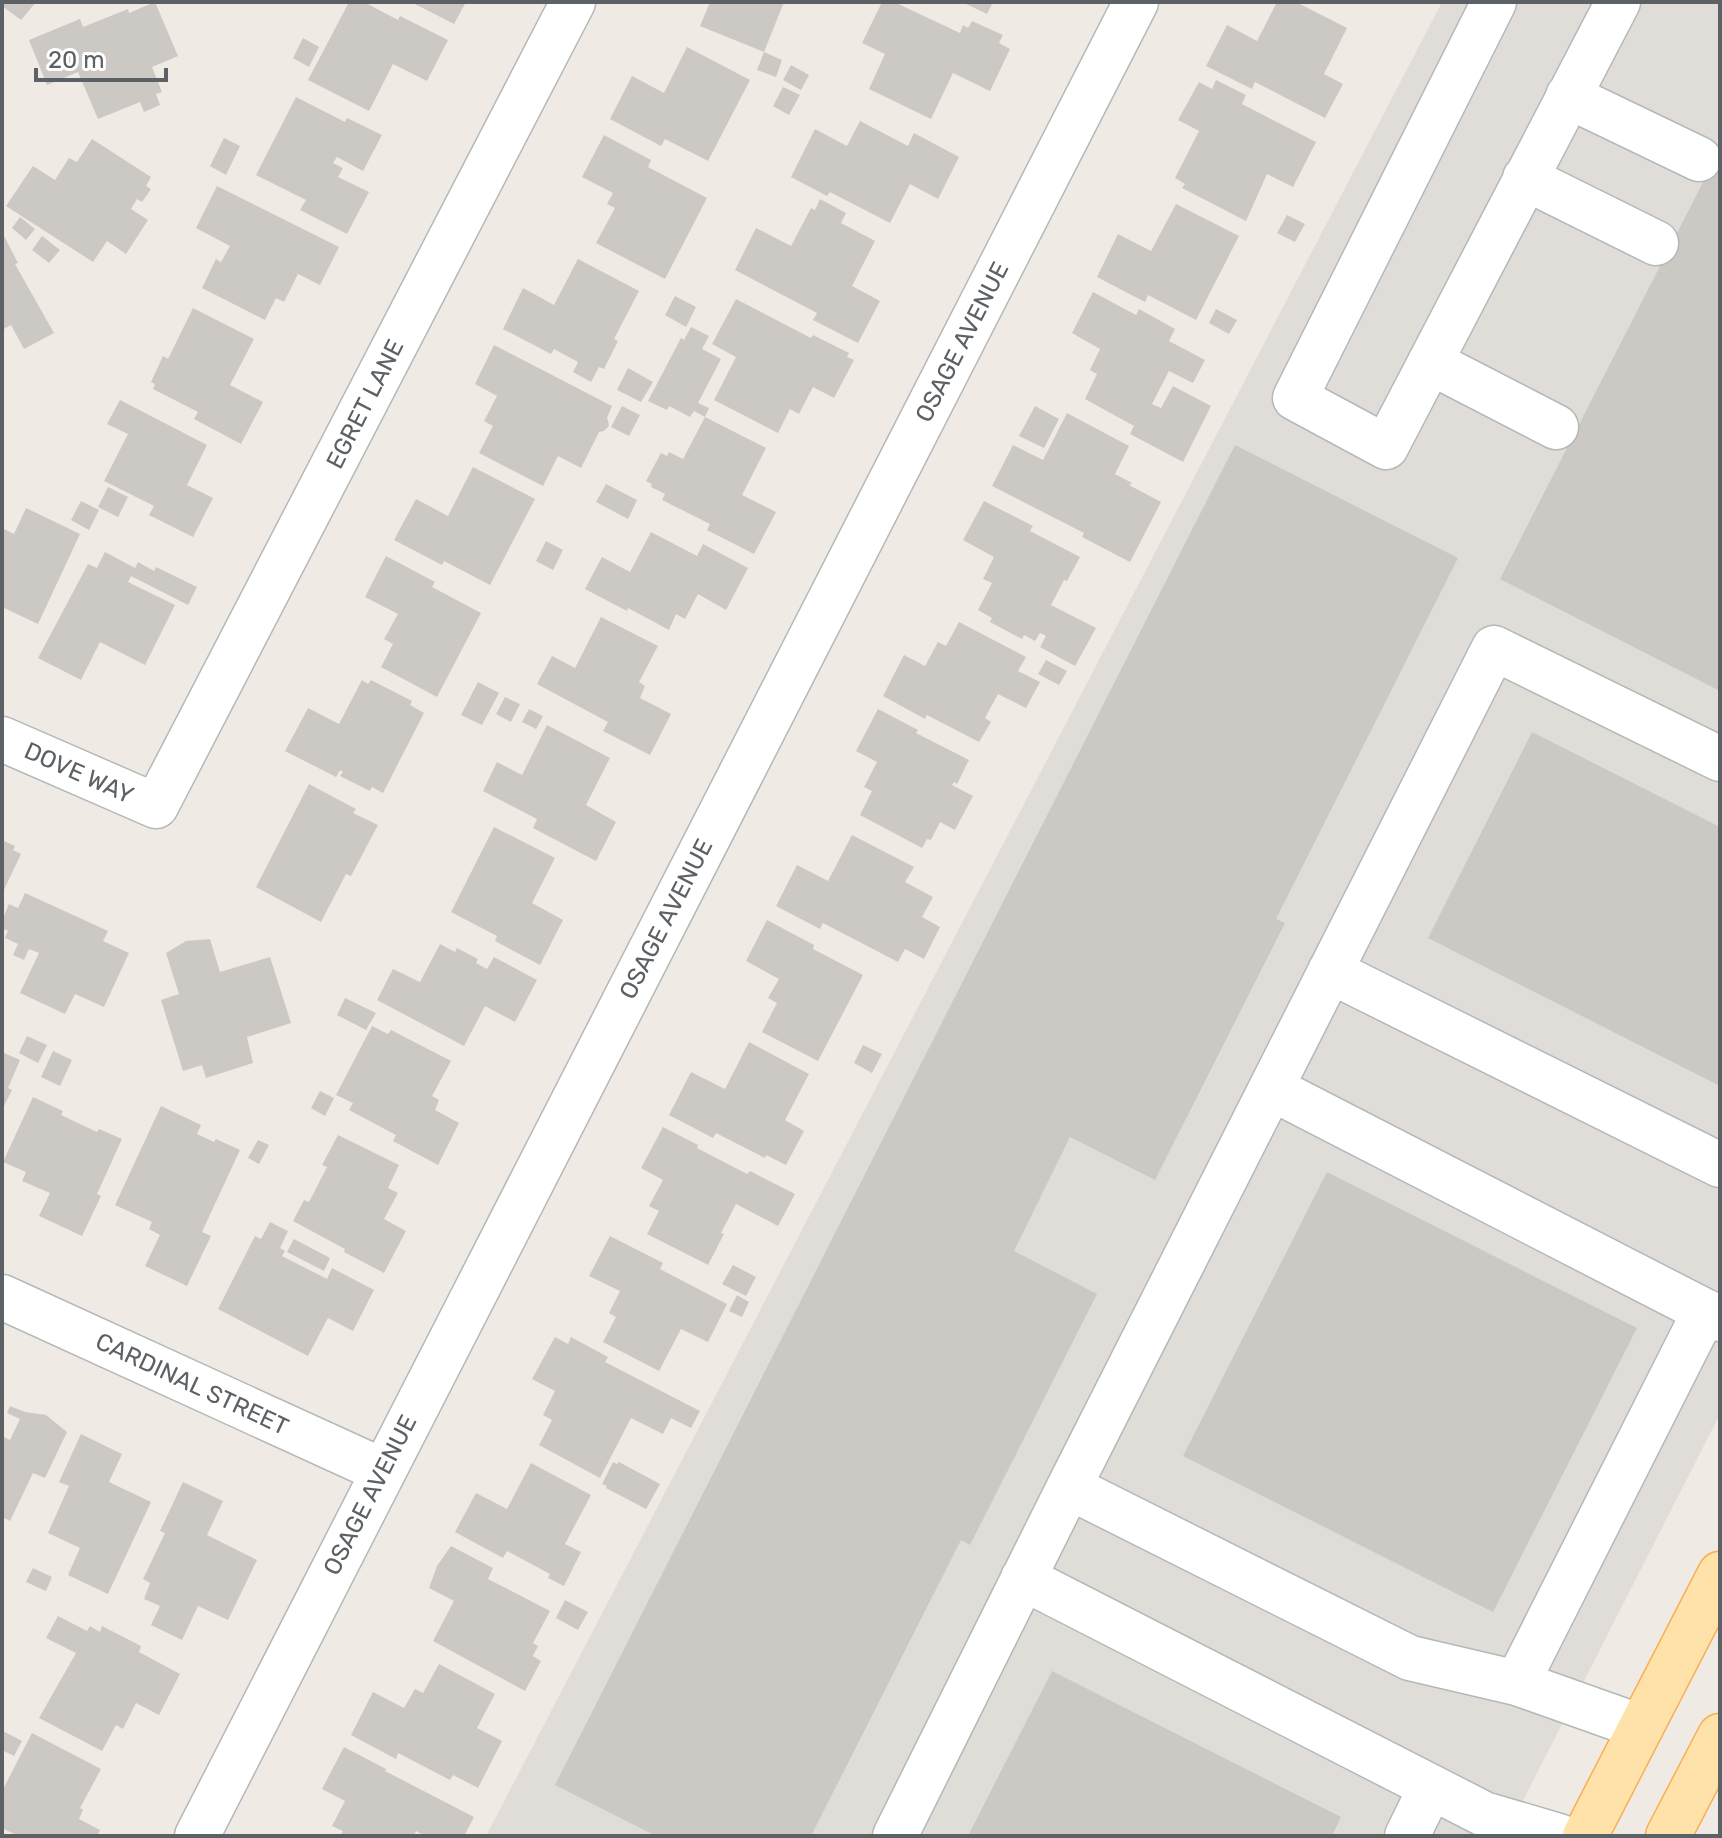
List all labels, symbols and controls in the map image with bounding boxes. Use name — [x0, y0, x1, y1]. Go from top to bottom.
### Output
scale bar — [36, 32, 166, 82]
text: 20 m — [48, 46, 105, 74]
street label: OSAGE AVENUE — [910, 257, 1014, 427]
street label: EGRET LANE — [321, 335, 409, 473]
street label: DOVE WAY — [20, 737, 138, 809]
street label: OSAGE AVENUE — [614, 834, 718, 1004]
street label: CARDINAL STREET — [91, 1327, 293, 1441]
street label: OSAGE AVENUE — [318, 1410, 422, 1580]

